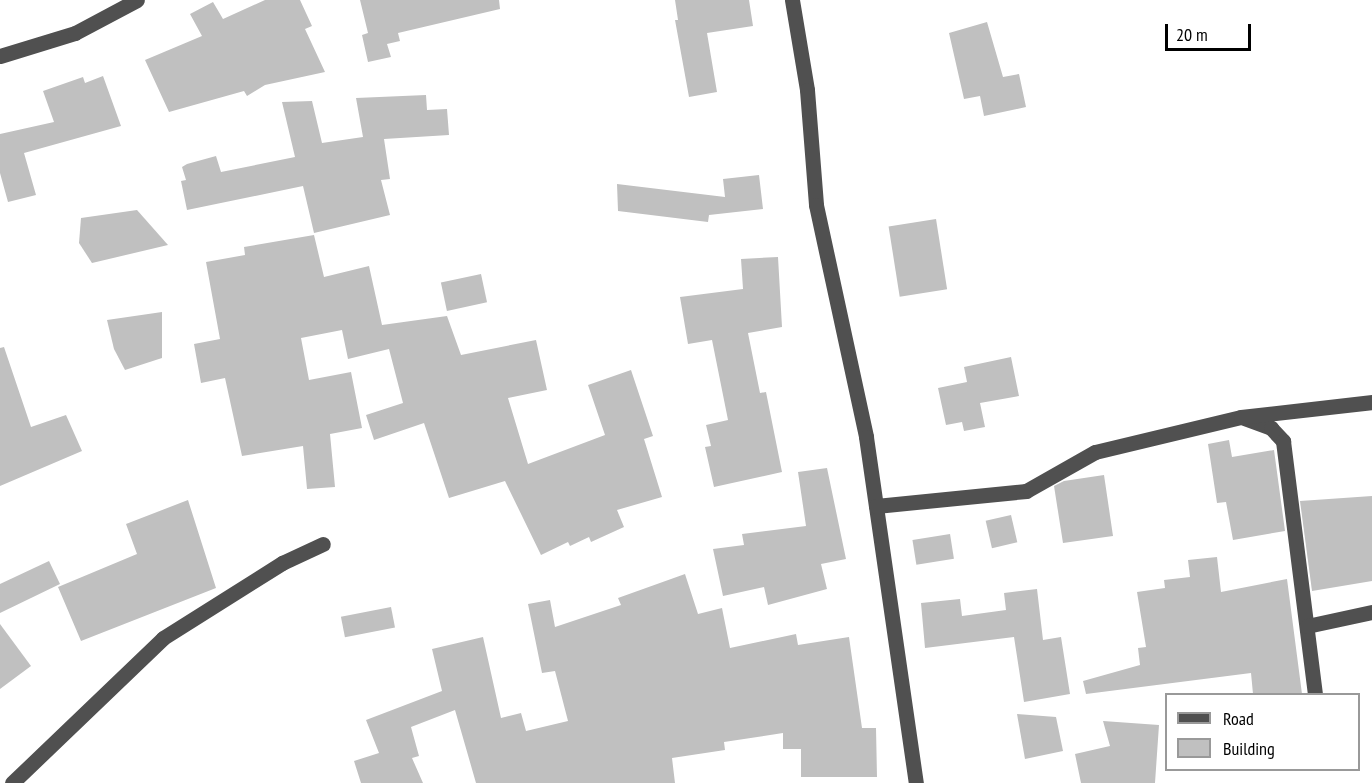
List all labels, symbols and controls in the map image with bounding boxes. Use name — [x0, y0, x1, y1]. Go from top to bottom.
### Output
scale bar — [1168, 12, 1254, 50]
text: 20 m — [1176, 23, 1208, 46]
legend — [1165, 693, 1360, 771]
text: Road — [1223, 707, 1254, 730]
text: Building — [1223, 737, 1275, 760]

